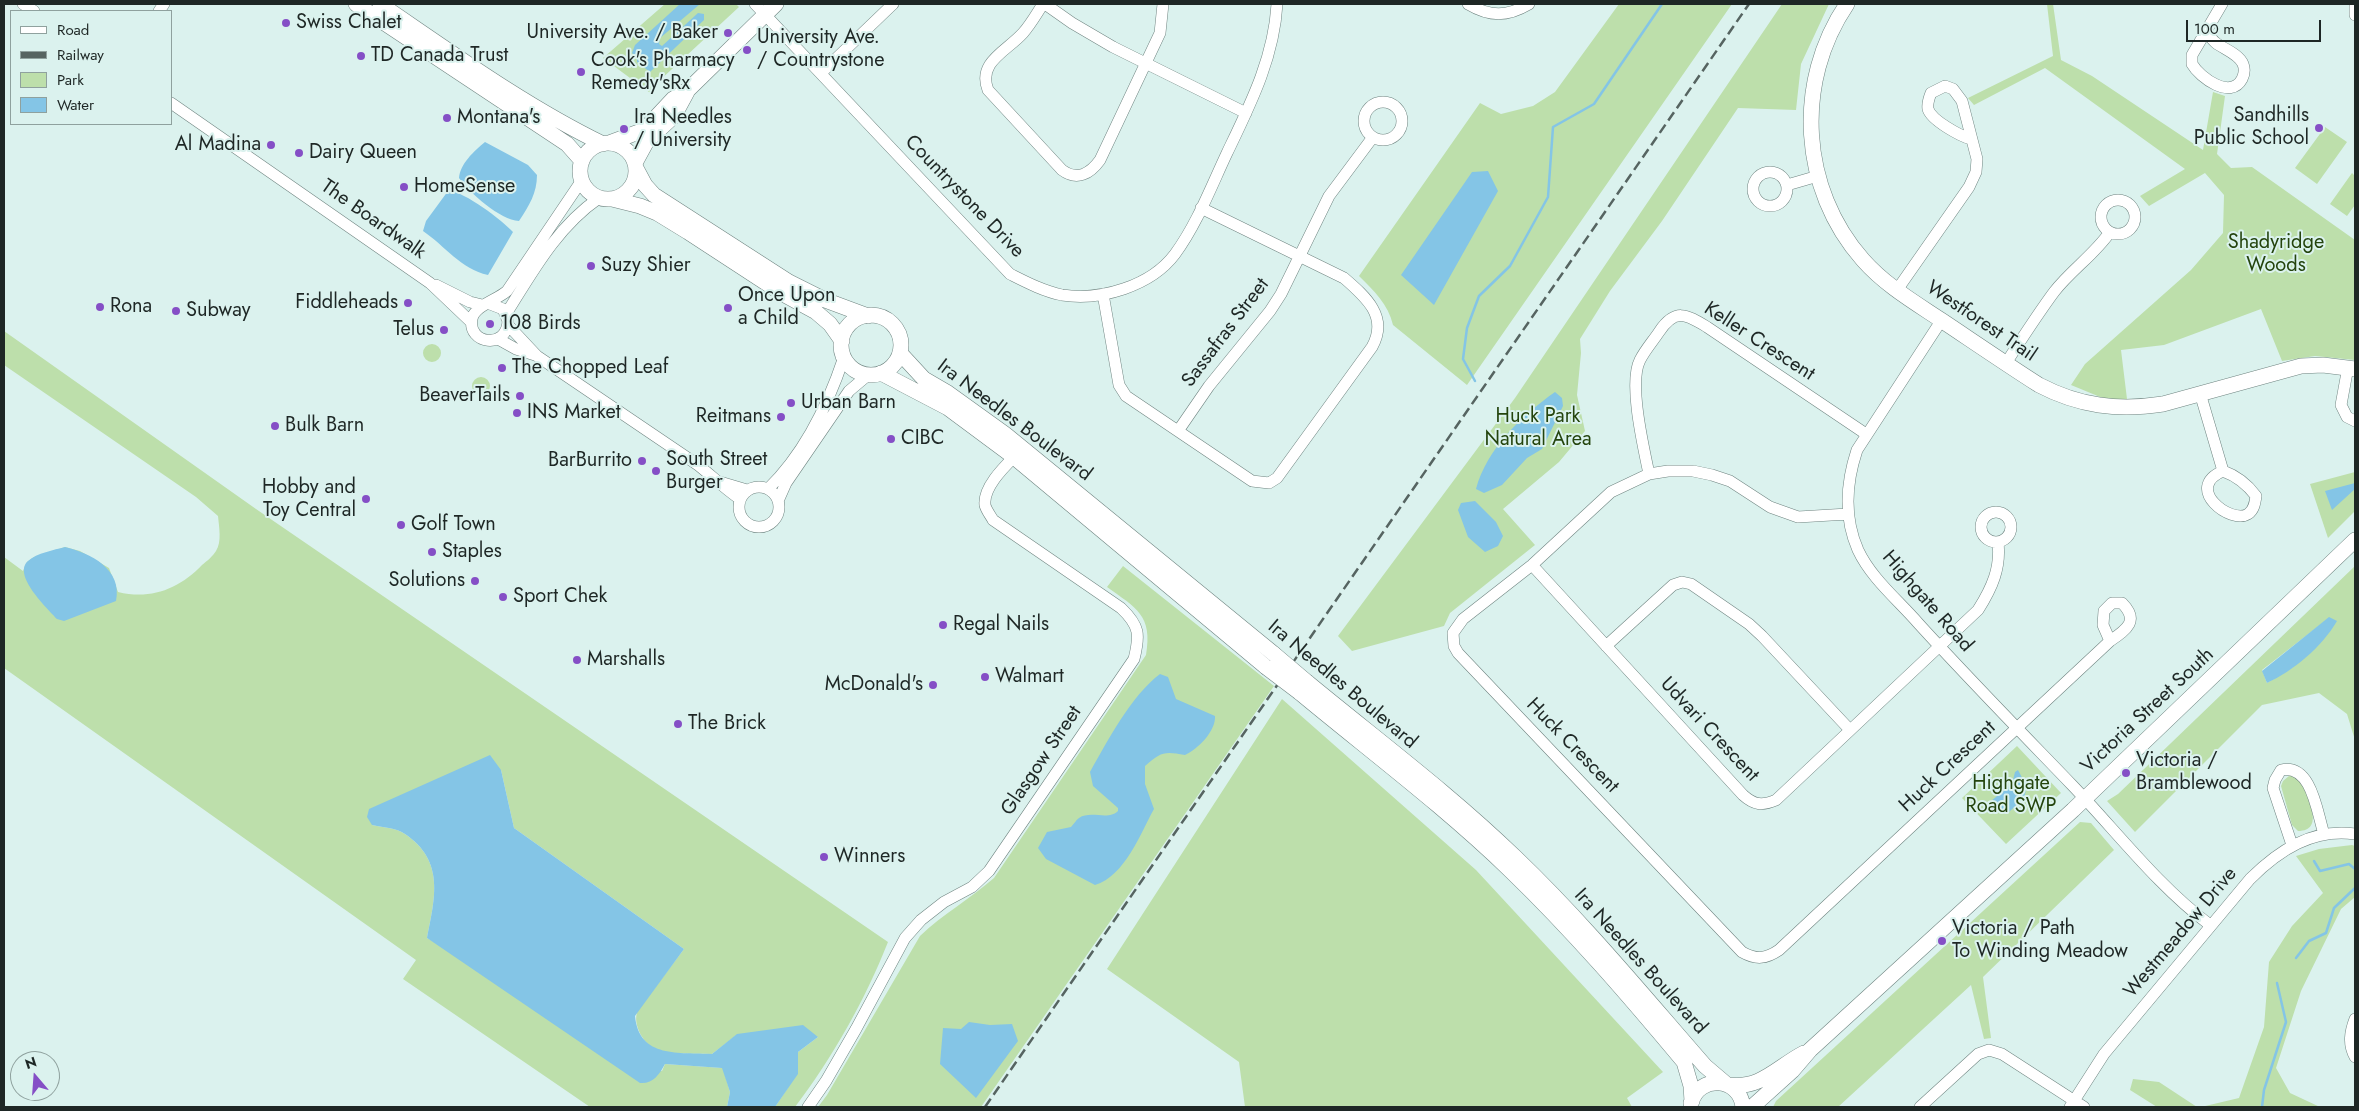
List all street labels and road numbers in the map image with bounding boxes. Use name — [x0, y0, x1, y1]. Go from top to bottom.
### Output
street label: Countrystone Drive — [899, 130, 1029, 264]
street label: The Boardwalk — [316, 175, 430, 265]
street label: Sassafras Street — [1177, 274, 1275, 392]
street label: Westforest Trail — [1921, 276, 2041, 368]
street label: Keller Crescent — [1699, 297, 1819, 387]
street label: Ira Needles Boulevard — [932, 355, 1096, 487]
street label: Highgate Road — [1876, 546, 1978, 658]
street label: Ira Needles Boulevard — [1262, 615, 1422, 755]
street label: Victoria Street South — [2077, 643, 2219, 779]
street label: Udvari Crescent — [1654, 673, 1764, 787]
street label: Huck Crescent — [1521, 693, 1623, 799]
street label: Glasgow Street — [997, 702, 1087, 820]
street label: Huck Crescent — [1895, 716, 2001, 818]
street label: Westmeadow Drive — [2119, 863, 2243, 1003]
street label: Ira Needles Boulevard — [1568, 884, 1712, 1040]

